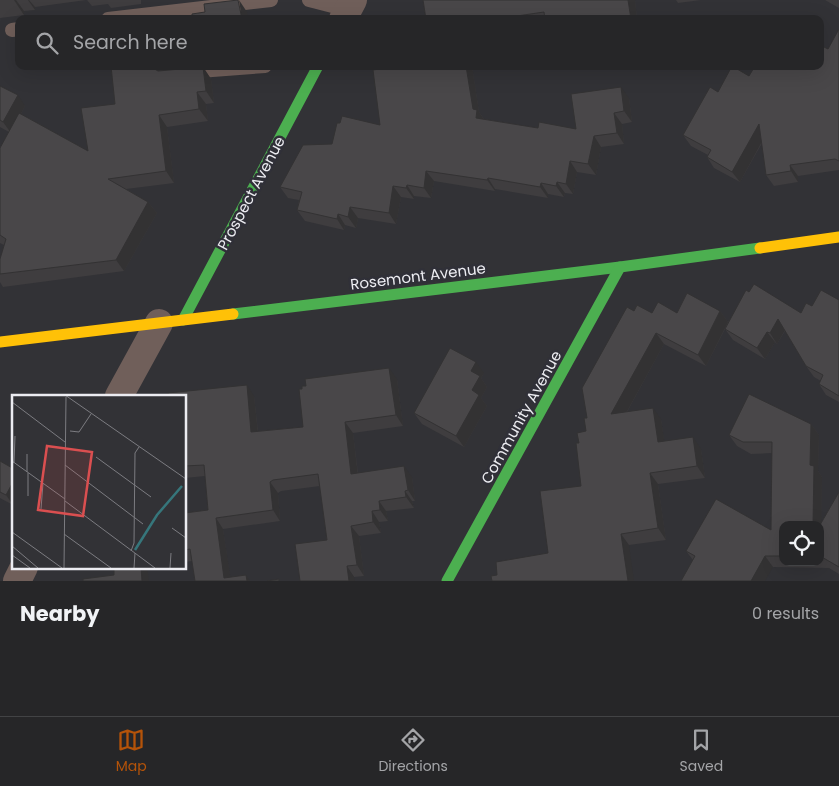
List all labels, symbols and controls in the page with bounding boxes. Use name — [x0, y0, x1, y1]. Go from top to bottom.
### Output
search box — [15, 15, 824, 70]
icon: search — [33, 29, 61, 57]
text: Search here — [73, 29, 187, 56]
street label: Prospect Avenue — [212, 132, 290, 254]
street label: Rosemont Avenue — [349, 257, 487, 295]
street label: Community Avenue — [476, 347, 566, 487]
inset map — [12, 395, 186, 568]
map controls — [779, 521, 824, 566]
button: locate — [779, 521, 824, 566]
text: Nearby — [20, 599, 100, 628]
text: 0 results — [752, 602, 819, 625]
tab: Map — [116, 726, 147, 777]
tab: Directions — [378, 726, 448, 777]
tab: Saved — [679, 726, 723, 777]

